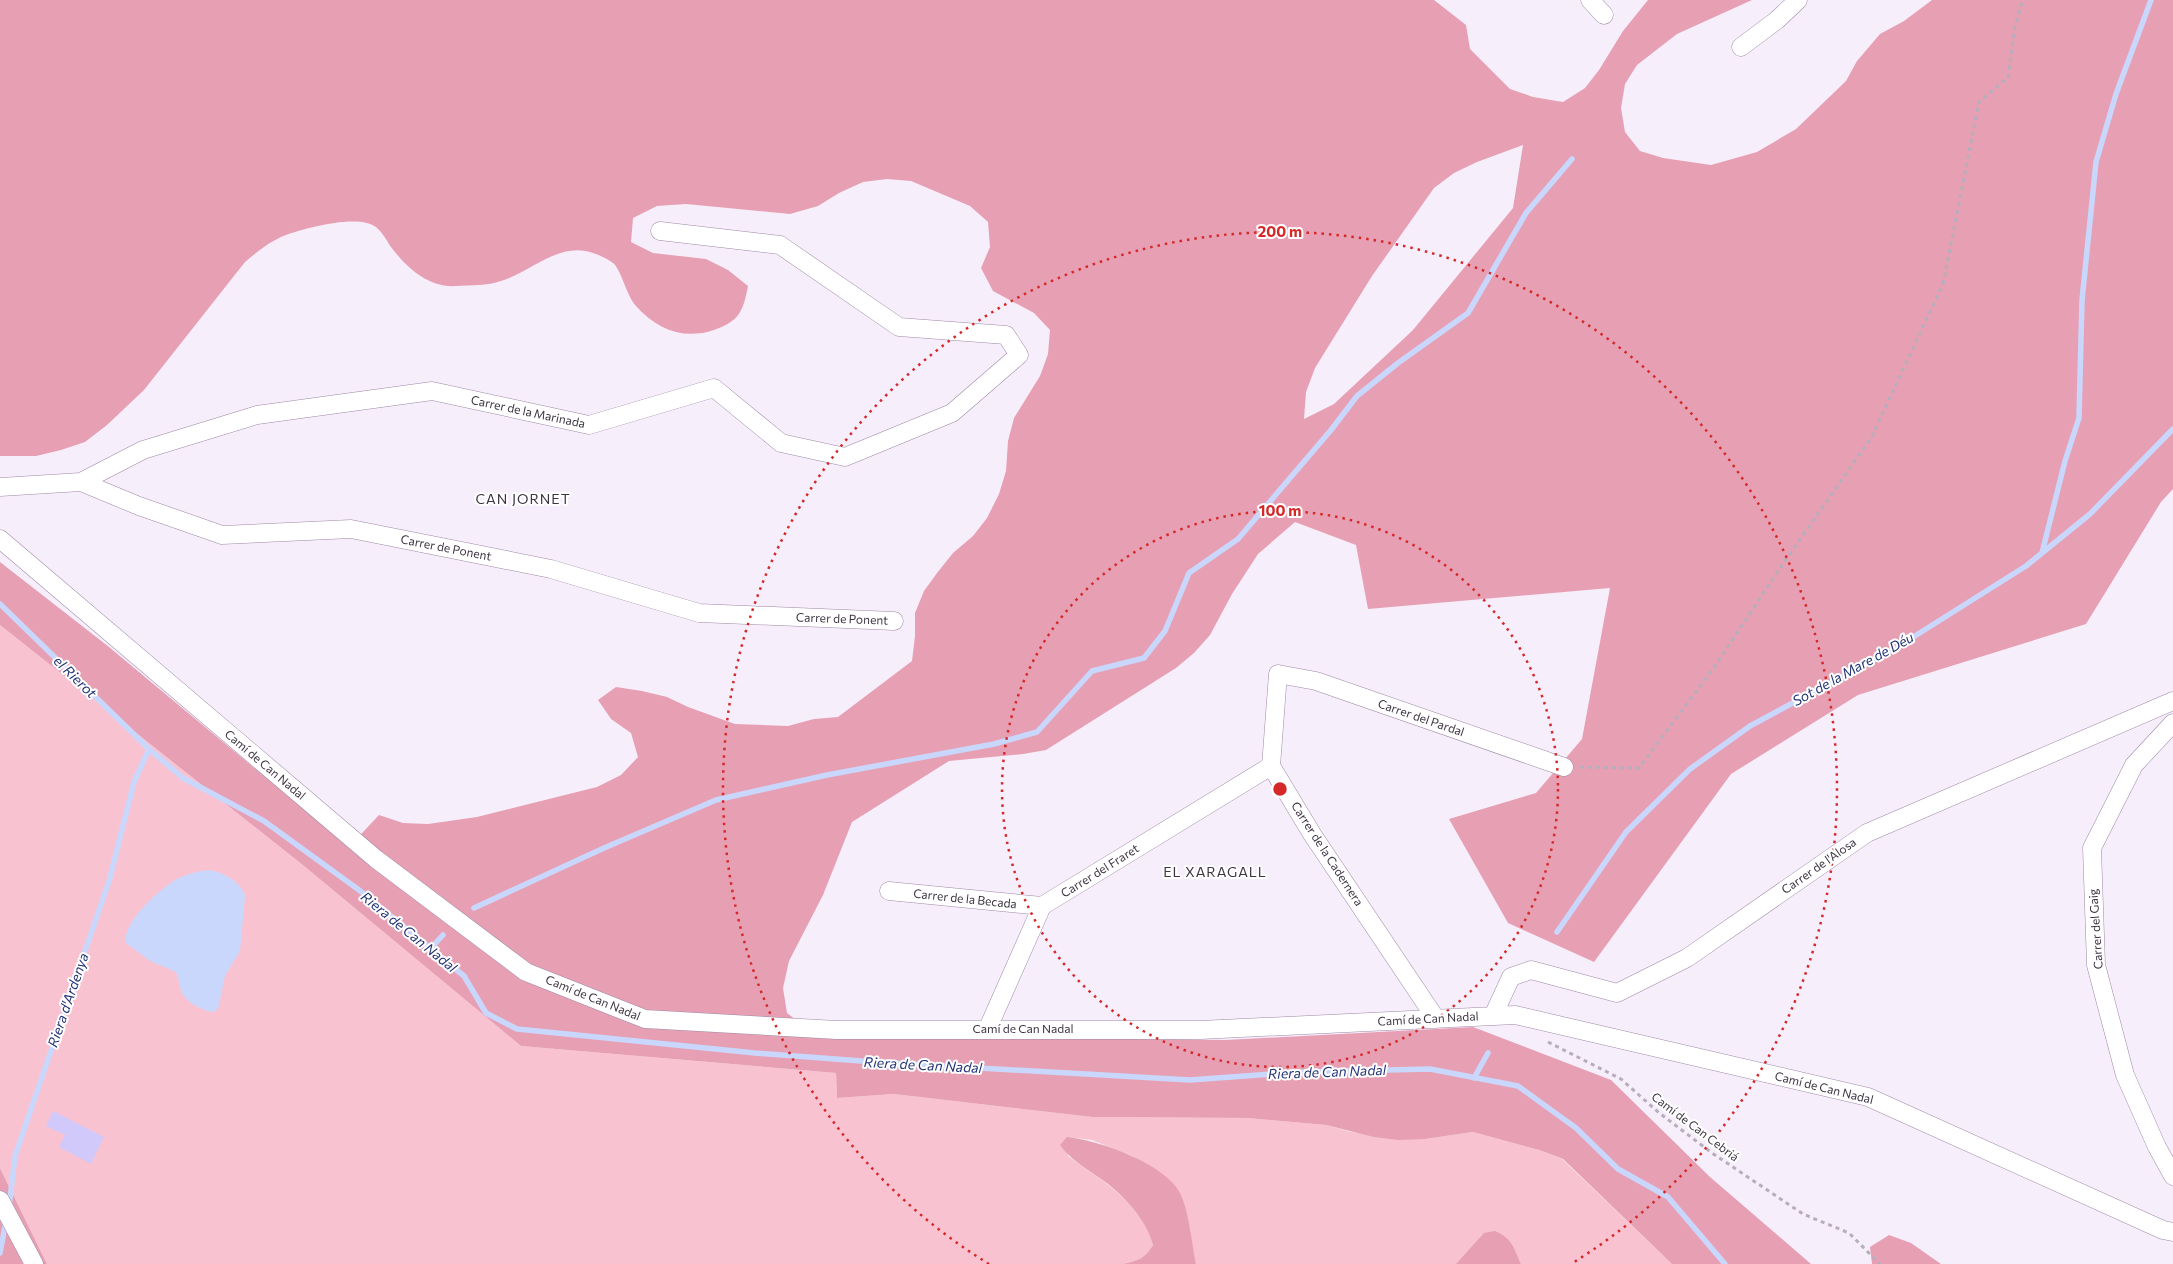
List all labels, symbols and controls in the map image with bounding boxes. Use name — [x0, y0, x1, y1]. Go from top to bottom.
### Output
text: 200 m — [1258, 222, 1302, 240]
street label: Carrer de la Marinada — [470, 392, 587, 430]
district label: CAN JORNET — [475, 490, 571, 507]
text: 100 m — [1259, 501, 1301, 519]
street label: Carrer de Ponent — [400, 531, 493, 563]
street label: Carrer de Ponent — [796, 609, 889, 627]
water label: Sot de la Mare de Déu — [1789, 628, 1917, 709]
water label: el Rierot — [50, 652, 101, 701]
street label: Carrer del Pardal — [1376, 696, 1466, 738]
street label: Camí de Can Nadal — [222, 726, 309, 802]
centre of rings — [1271, 780, 1289, 798]
street label: Carrer de la Cadernera — [1289, 799, 1367, 908]
street label: Carrer de l'Alosa — [1778, 834, 1858, 896]
street label: Carrer del Fraret — [1058, 841, 1141, 900]
district label: EL XARAGALL — [1163, 863, 1267, 880]
street label: Carrer de la Becada — [913, 886, 1018, 910]
water label: Riera de Can Nadal — [358, 888, 461, 976]
street label: Carrer del Gaig — [2085, 888, 2105, 970]
water label: Riera d'Ardenya — [43, 950, 92, 1049]
street label: Camí de Can Nadal — [544, 972, 643, 1023]
street label: Camí de Can Nadal — [1377, 1008, 1479, 1028]
street label: Camí de Can Nadal — [972, 1021, 1074, 1035]
water label: Riera de Can Nadal — [863, 1053, 983, 1076]
water label: Riera de Can Nadal — [1268, 1061, 1387, 1082]
street label: Camí de Can Nadal — [1773, 1068, 1875, 1106]
street label: Camí de Can Cebriá — [1649, 1089, 1742, 1163]

